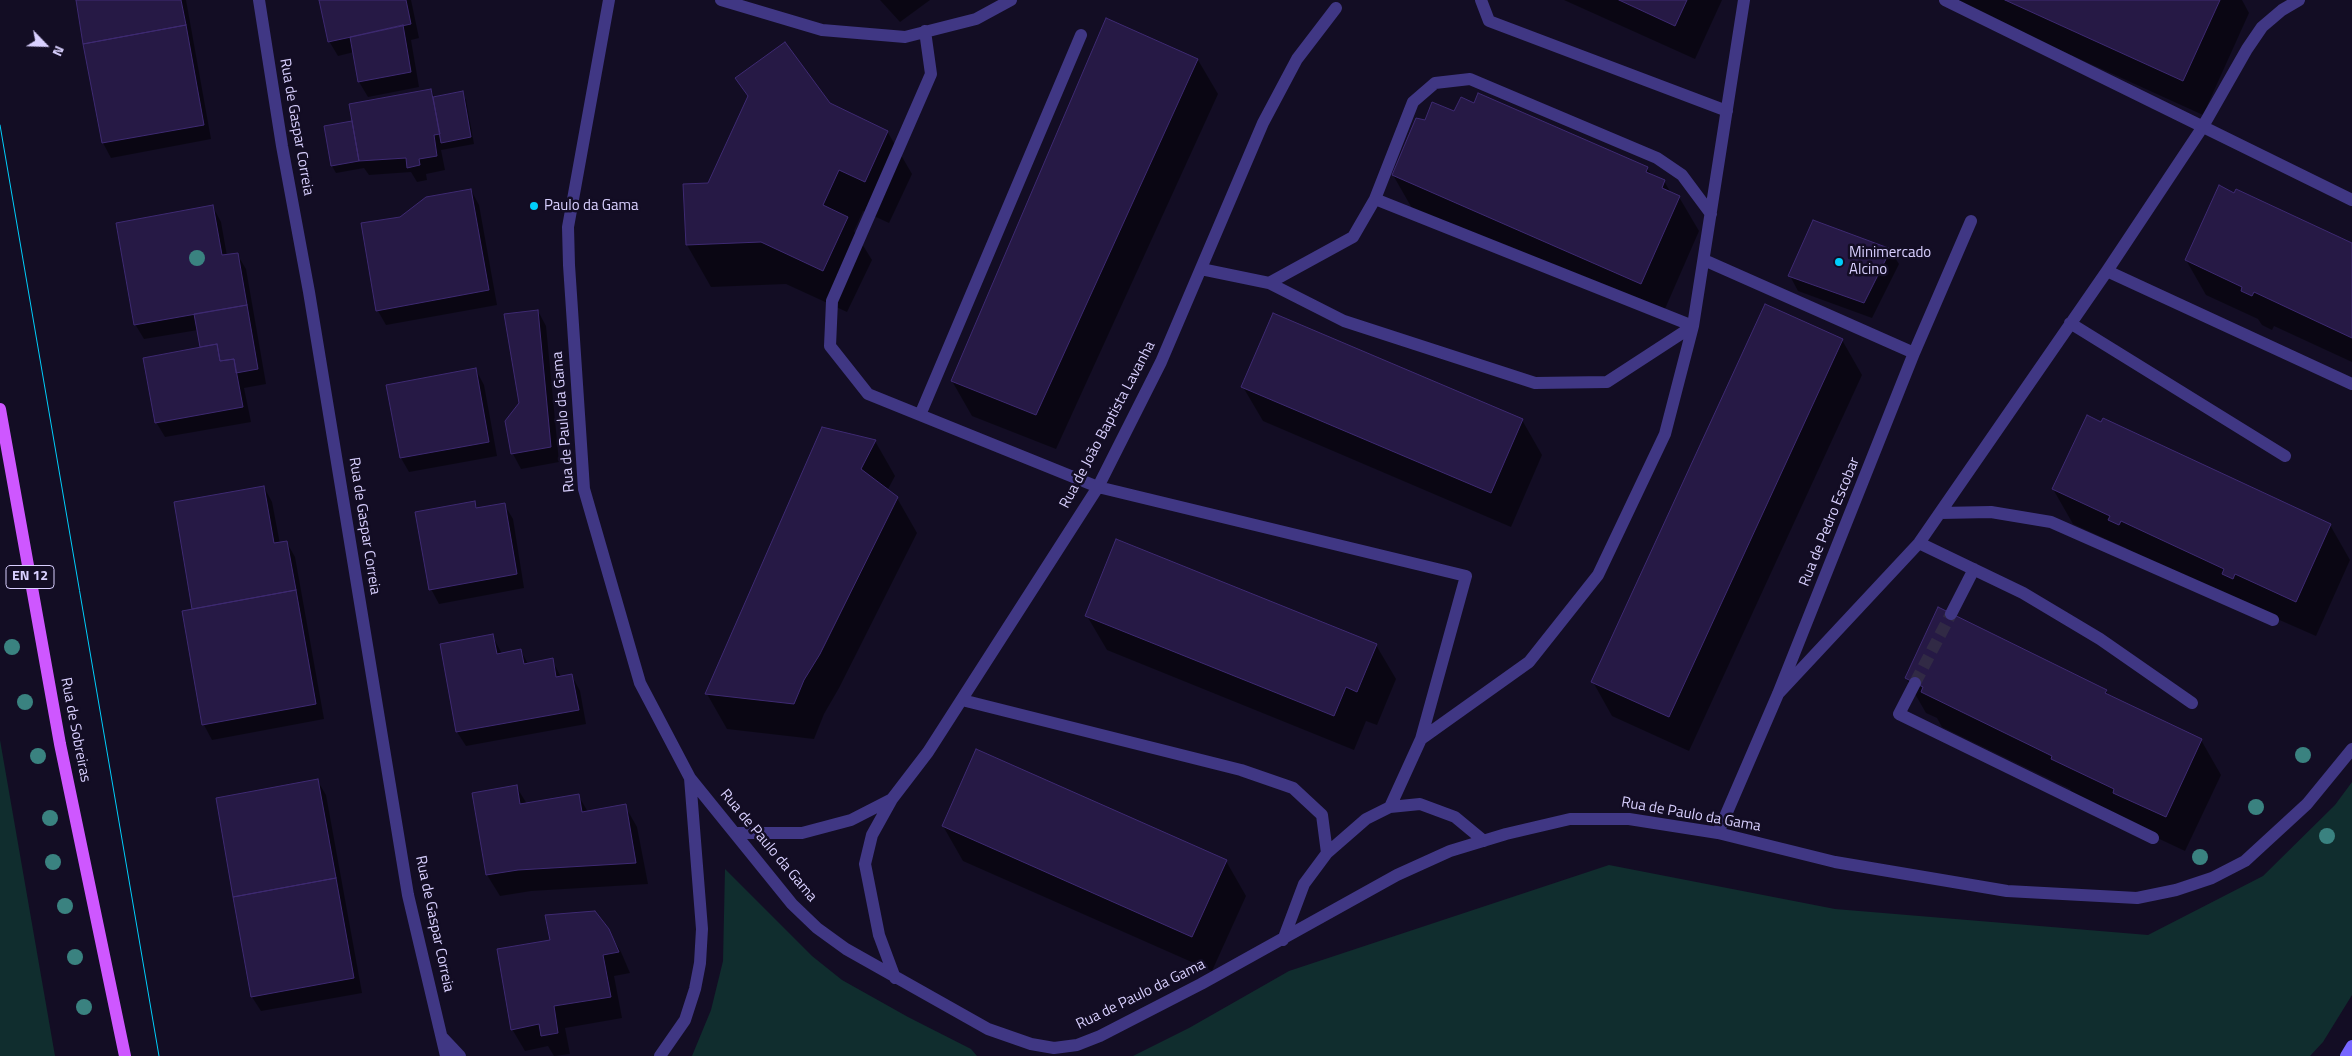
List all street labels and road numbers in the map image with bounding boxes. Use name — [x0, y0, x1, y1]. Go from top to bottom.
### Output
street label: Rua de Gaspar Correia — [275, 57, 317, 197]
street label: Rua de João Baptista Lavanha — [1056, 338, 1160, 512]
street label: Rua de Paulo da Gama — [549, 351, 579, 493]
street label: Rua de Pedro Escobar — [1796, 455, 1864, 589]
street label: Rua de Gaspar Correia — [344, 456, 384, 596]
road number: EN 12 — [6, 566, 54, 588]
street label: Rua de Sobreiras — [56, 676, 94, 784]
street label: Rua de Paulo da Gama — [716, 786, 820, 906]
street label: Rua de Paulo da Gama — [1620, 794, 1762, 836]
street label: Rua de Gaspar Correia — [411, 854, 457, 994]
street label: Rua de Paulo da Gama — [1074, 956, 1208, 1034]

